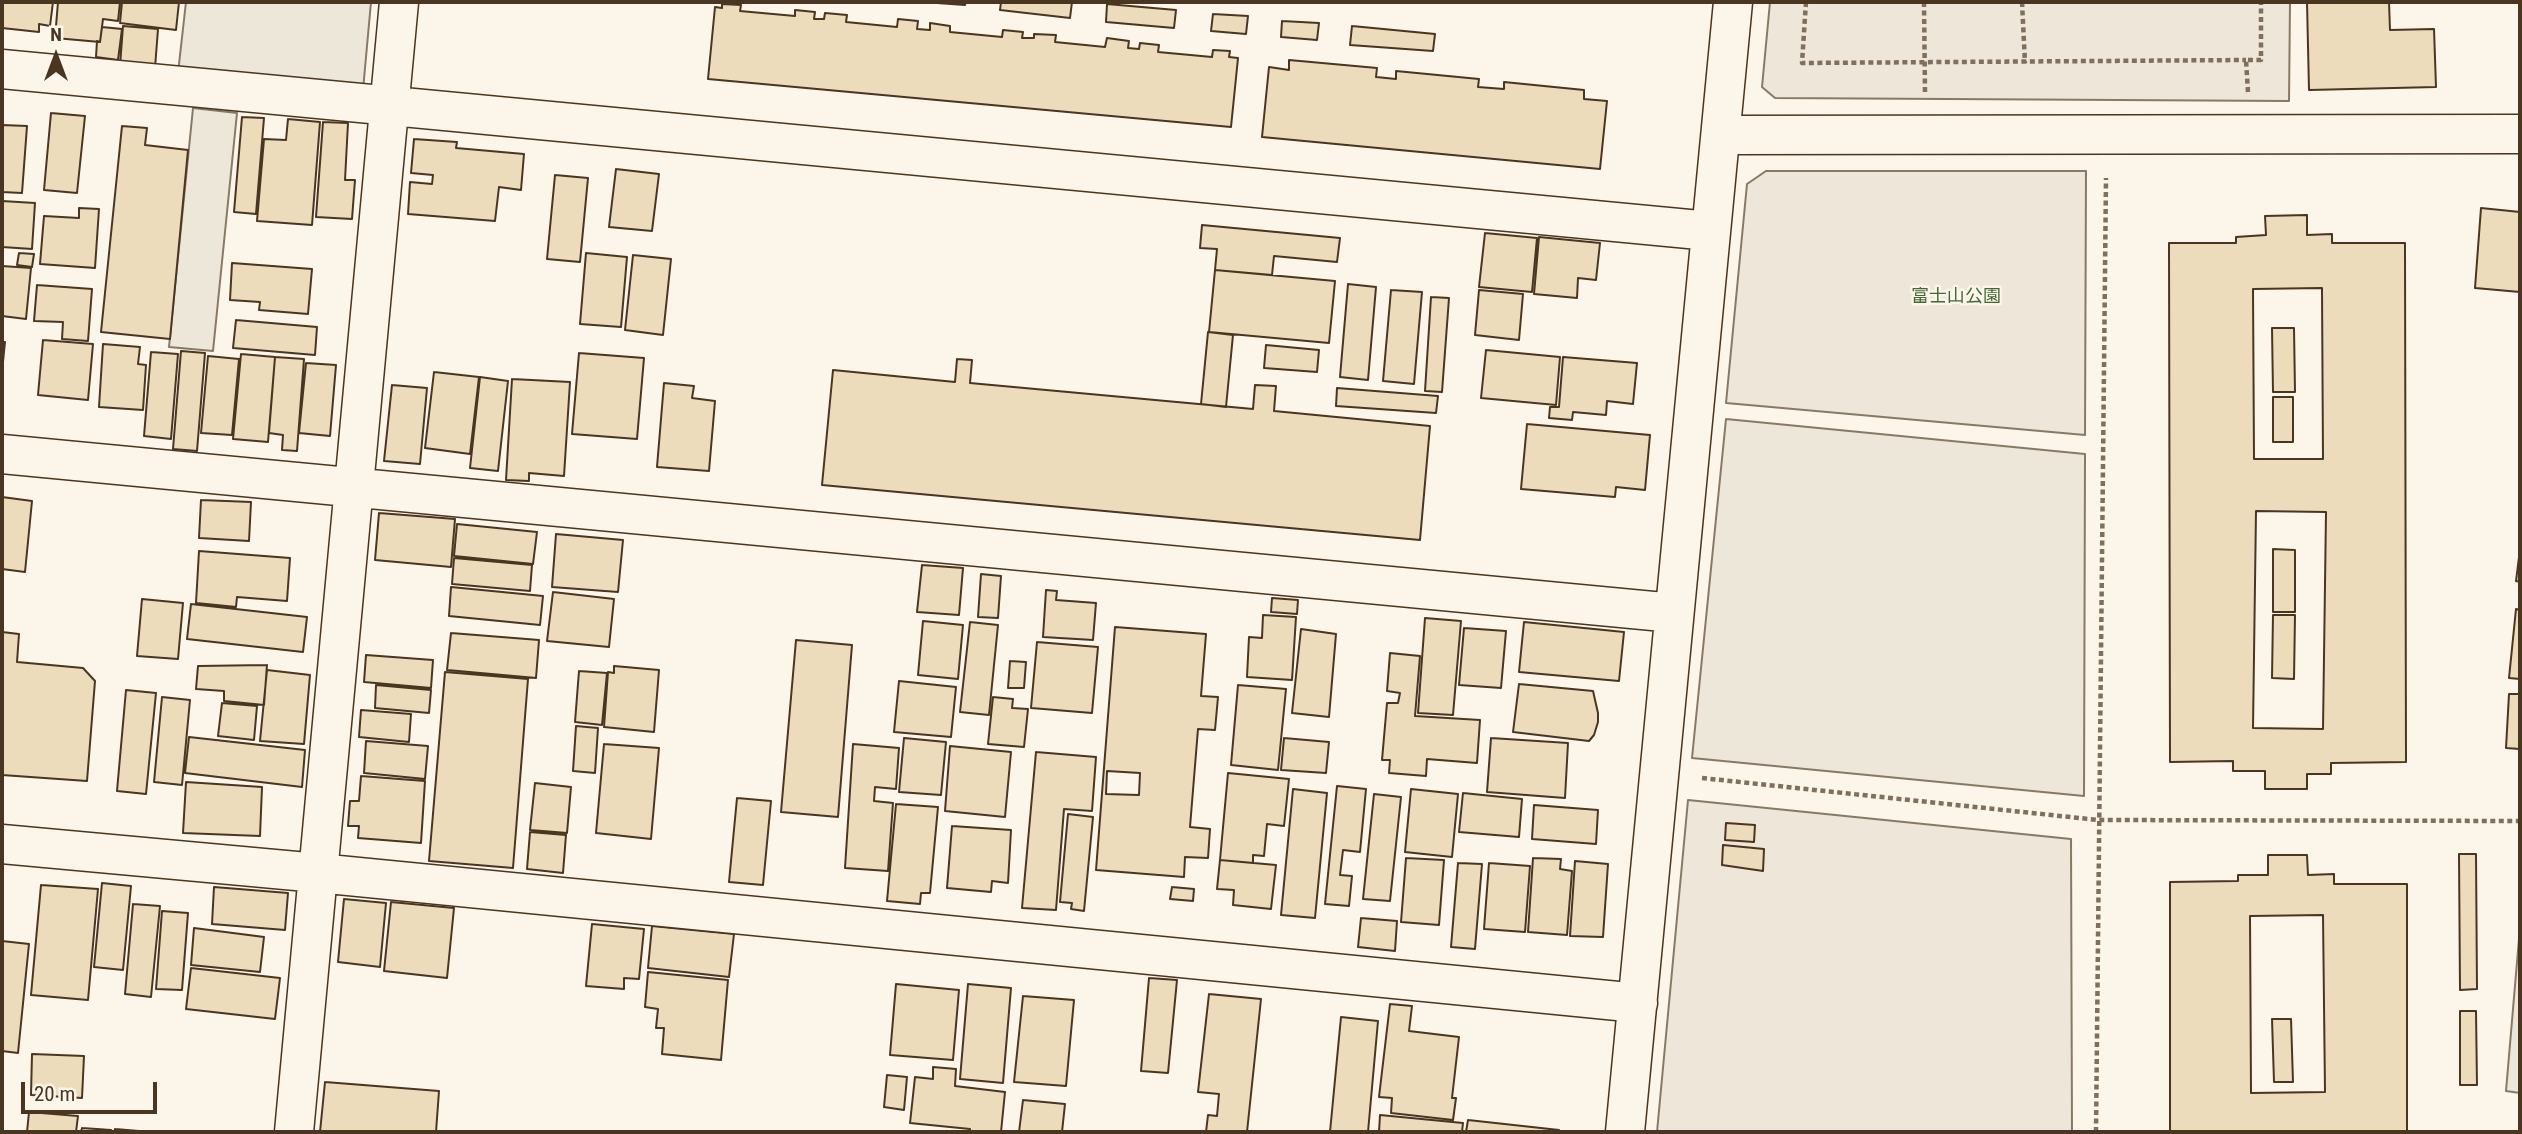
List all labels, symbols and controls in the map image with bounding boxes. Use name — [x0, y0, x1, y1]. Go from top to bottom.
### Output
north arrow — [21, 21, 91, 91]
text: N — [50, 23, 62, 46]
park label: 富士山公園 — [1911, 286, 2001, 308]
scale bar — [24, 1068, 161, 1112]
text: 20 m — [34, 1082, 75, 1106]

